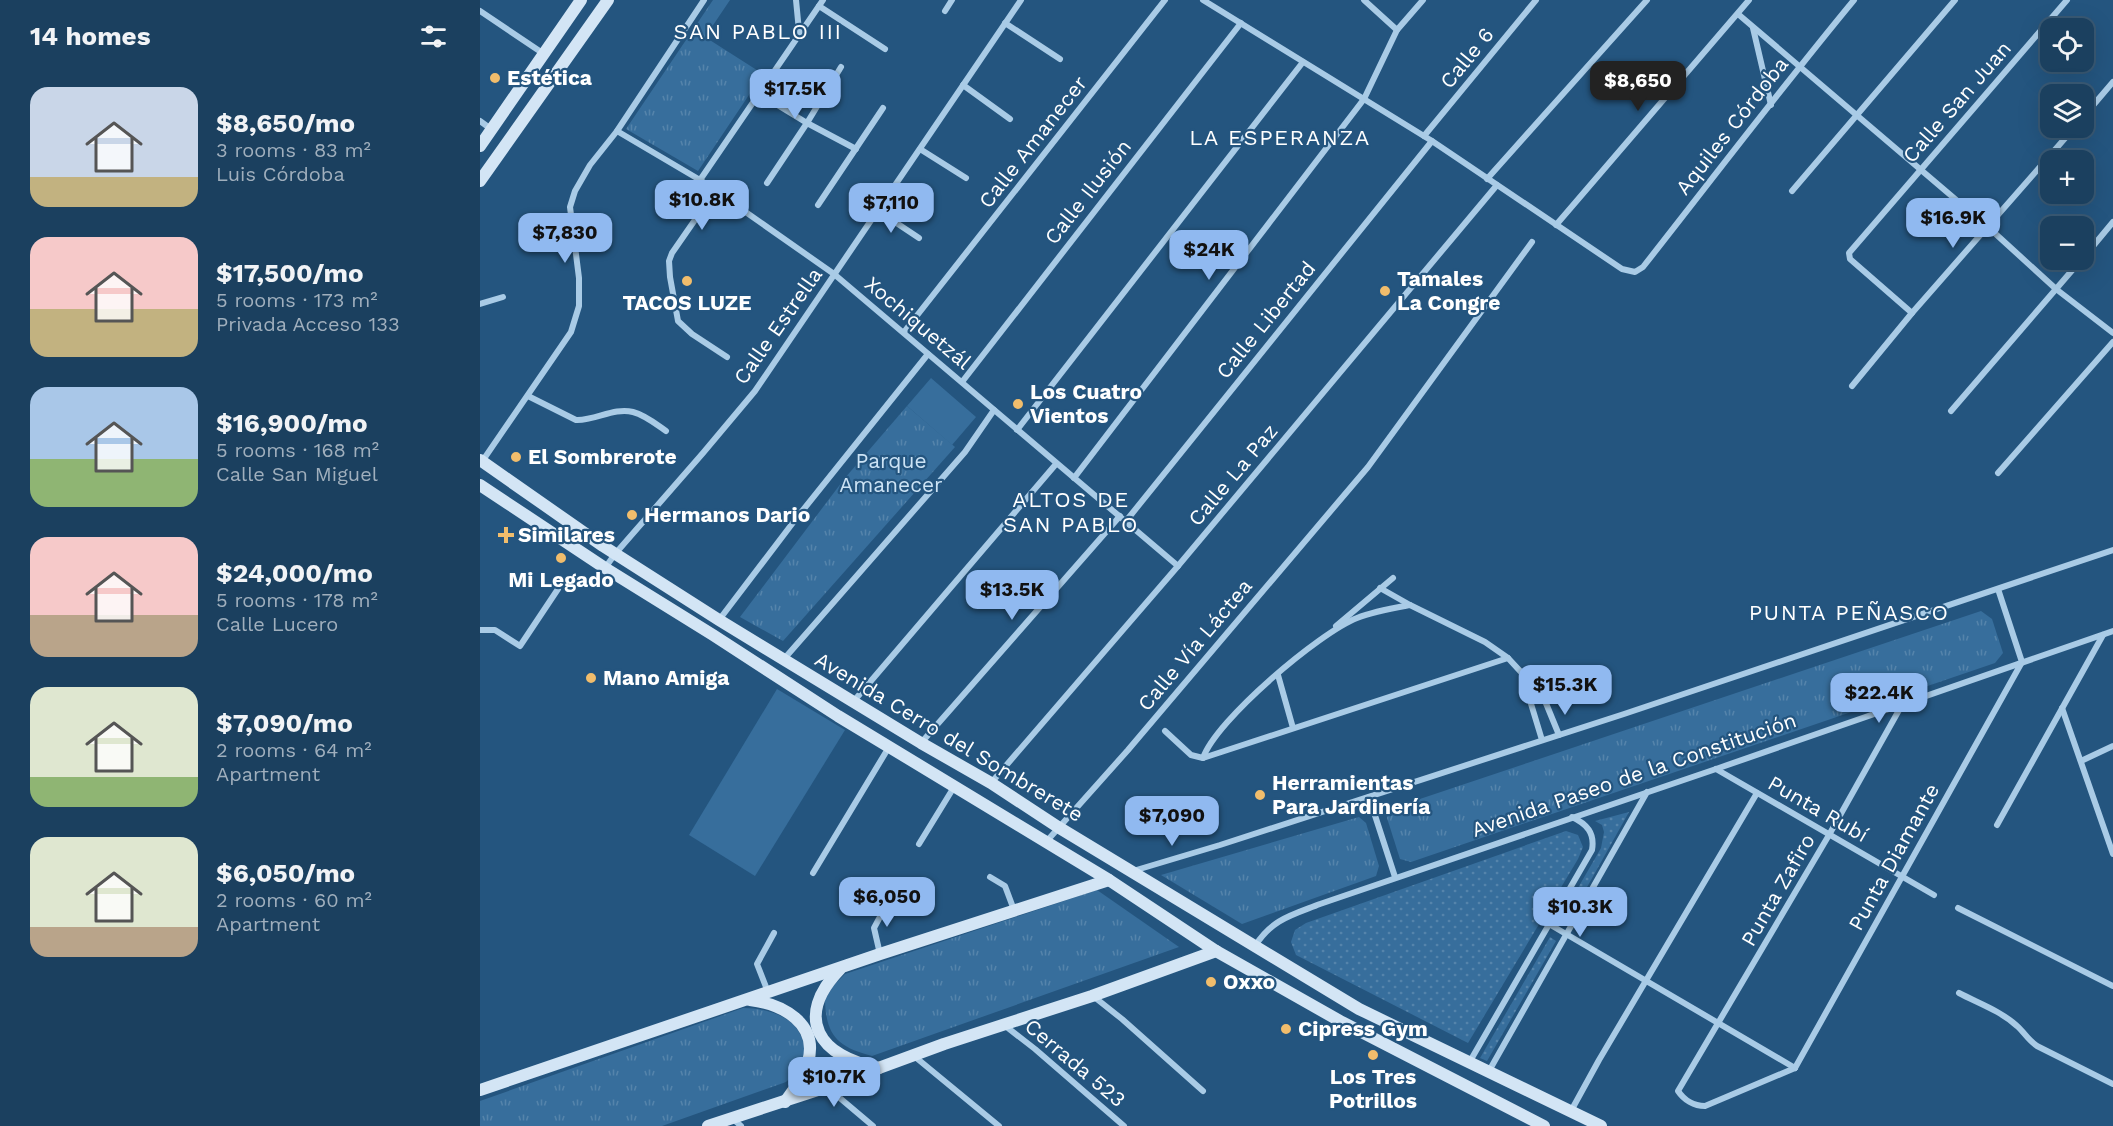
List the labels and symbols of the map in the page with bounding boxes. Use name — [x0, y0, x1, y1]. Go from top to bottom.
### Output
district label: SAN PABLO III — [674, 19, 842, 44]
street label: Calle 6 — [1434, 22, 1499, 93]
street label: Calle San Juan — [1897, 36, 2016, 168]
street label: Aquiles Córdoba — [1670, 52, 1793, 200]
pin: $8,650 — [1589, 61, 1687, 112]
place label: Estética — [507, 65, 593, 90]
pin: $17.5K — [746, 69, 844, 120]
street label: Calle Amanecer — [973, 70, 1092, 213]
marker: Estética — [488, 71, 502, 85]
district label: LA ESPERANZA — [1189, 125, 1371, 150]
street label: Calle Ilusión — [1039, 134, 1136, 249]
pin: $10.8K — [653, 180, 751, 231]
pin: $7,110 — [842, 183, 940, 234]
pin: $16.9K — [1904, 198, 2002, 249]
pin: $7,830 — [516, 213, 614, 264]
pin: $24K — [1173, 230, 1245, 281]
street label: Calle Libertad — [1211, 256, 1321, 383]
street label: Calle Estrella — [728, 262, 827, 389]
place label: Tamales La Congre — [1397, 266, 1500, 315]
street label: Xochiquetzál — [860, 271, 977, 375]
marker: TACOS LUZE — [680, 274, 694, 288]
marker: Tamales La Congre — [1378, 284, 1392, 298]
place label: TACOS LUZE — [623, 290, 751, 315]
place label: Los Cuatro Vientos — [1030, 379, 1142, 428]
marker: Los Cuatro Vientos — [1011, 397, 1025, 411]
street label: Calle La Paz — [1183, 419, 1283, 531]
place label: El Sombrerote — [528, 444, 677, 469]
park label: Parque Amanecer — [839, 448, 943, 497]
marker: El Sombrerote — [509, 450, 523, 464]
district label: ALTOS DE SAN PABLO — [1003, 487, 1139, 537]
place label: Hermanos Dario — [644, 502, 810, 527]
marker: Hermanos Dario — [625, 508, 639, 522]
place label: Similares — [518, 522, 615, 547]
marker: Similares — [499, 528, 513, 542]
marker: Mi Legado — [554, 551, 568, 565]
place label: Mi Legado — [508, 567, 614, 592]
pin: $13.5K — [963, 570, 1061, 621]
street label: Calle Vía Láctea — [1132, 574, 1257, 716]
district label: PUNTA PEÑASCO — [1749, 600, 1949, 625]
street label: Avenida Cerro del Sombrerete — [811, 646, 1088, 827]
place label: Mano Amiga — [603, 665, 730, 690]
pin: $15.3K — [1516, 665, 1614, 716]
marker: Mano Amiga — [584, 671, 598, 685]
pin: $22.4K — [1830, 673, 1928, 724]
street label: Avenida Paseo de la Constitución — [1468, 707, 1799, 842]
place label: Herramientas Para Jardinería — [1272, 770, 1431, 819]
street label: Punta Rubí — [1764, 770, 1873, 847]
street label: Punta Diamante — [1843, 779, 1944, 935]
marker: Herramientas Para Jardinería — [1253, 788, 1267, 802]
pin: $7,090 — [1123, 796, 1221, 847]
street label: Punta Zafiro — [1735, 829, 1820, 950]
pin: $6,050 — [838, 877, 936, 928]
pin: $10.3K — [1531, 887, 1629, 938]
place label: Oxxo — [1223, 969, 1275, 994]
marker: Oxxo — [1204, 975, 1218, 989]
street label: Cerrada 523 — [1020, 1013, 1131, 1112]
place label: Cipress Gym — [1298, 1016, 1428, 1041]
marker: Cipress Gym — [1279, 1022, 1293, 1036]
marker: Los Tres Potrillos — [1366, 1048, 1380, 1062]
pin: $10.7K — [785, 1057, 883, 1108]
place label: Los Tres Potrillos — [1329, 1064, 1417, 1113]

